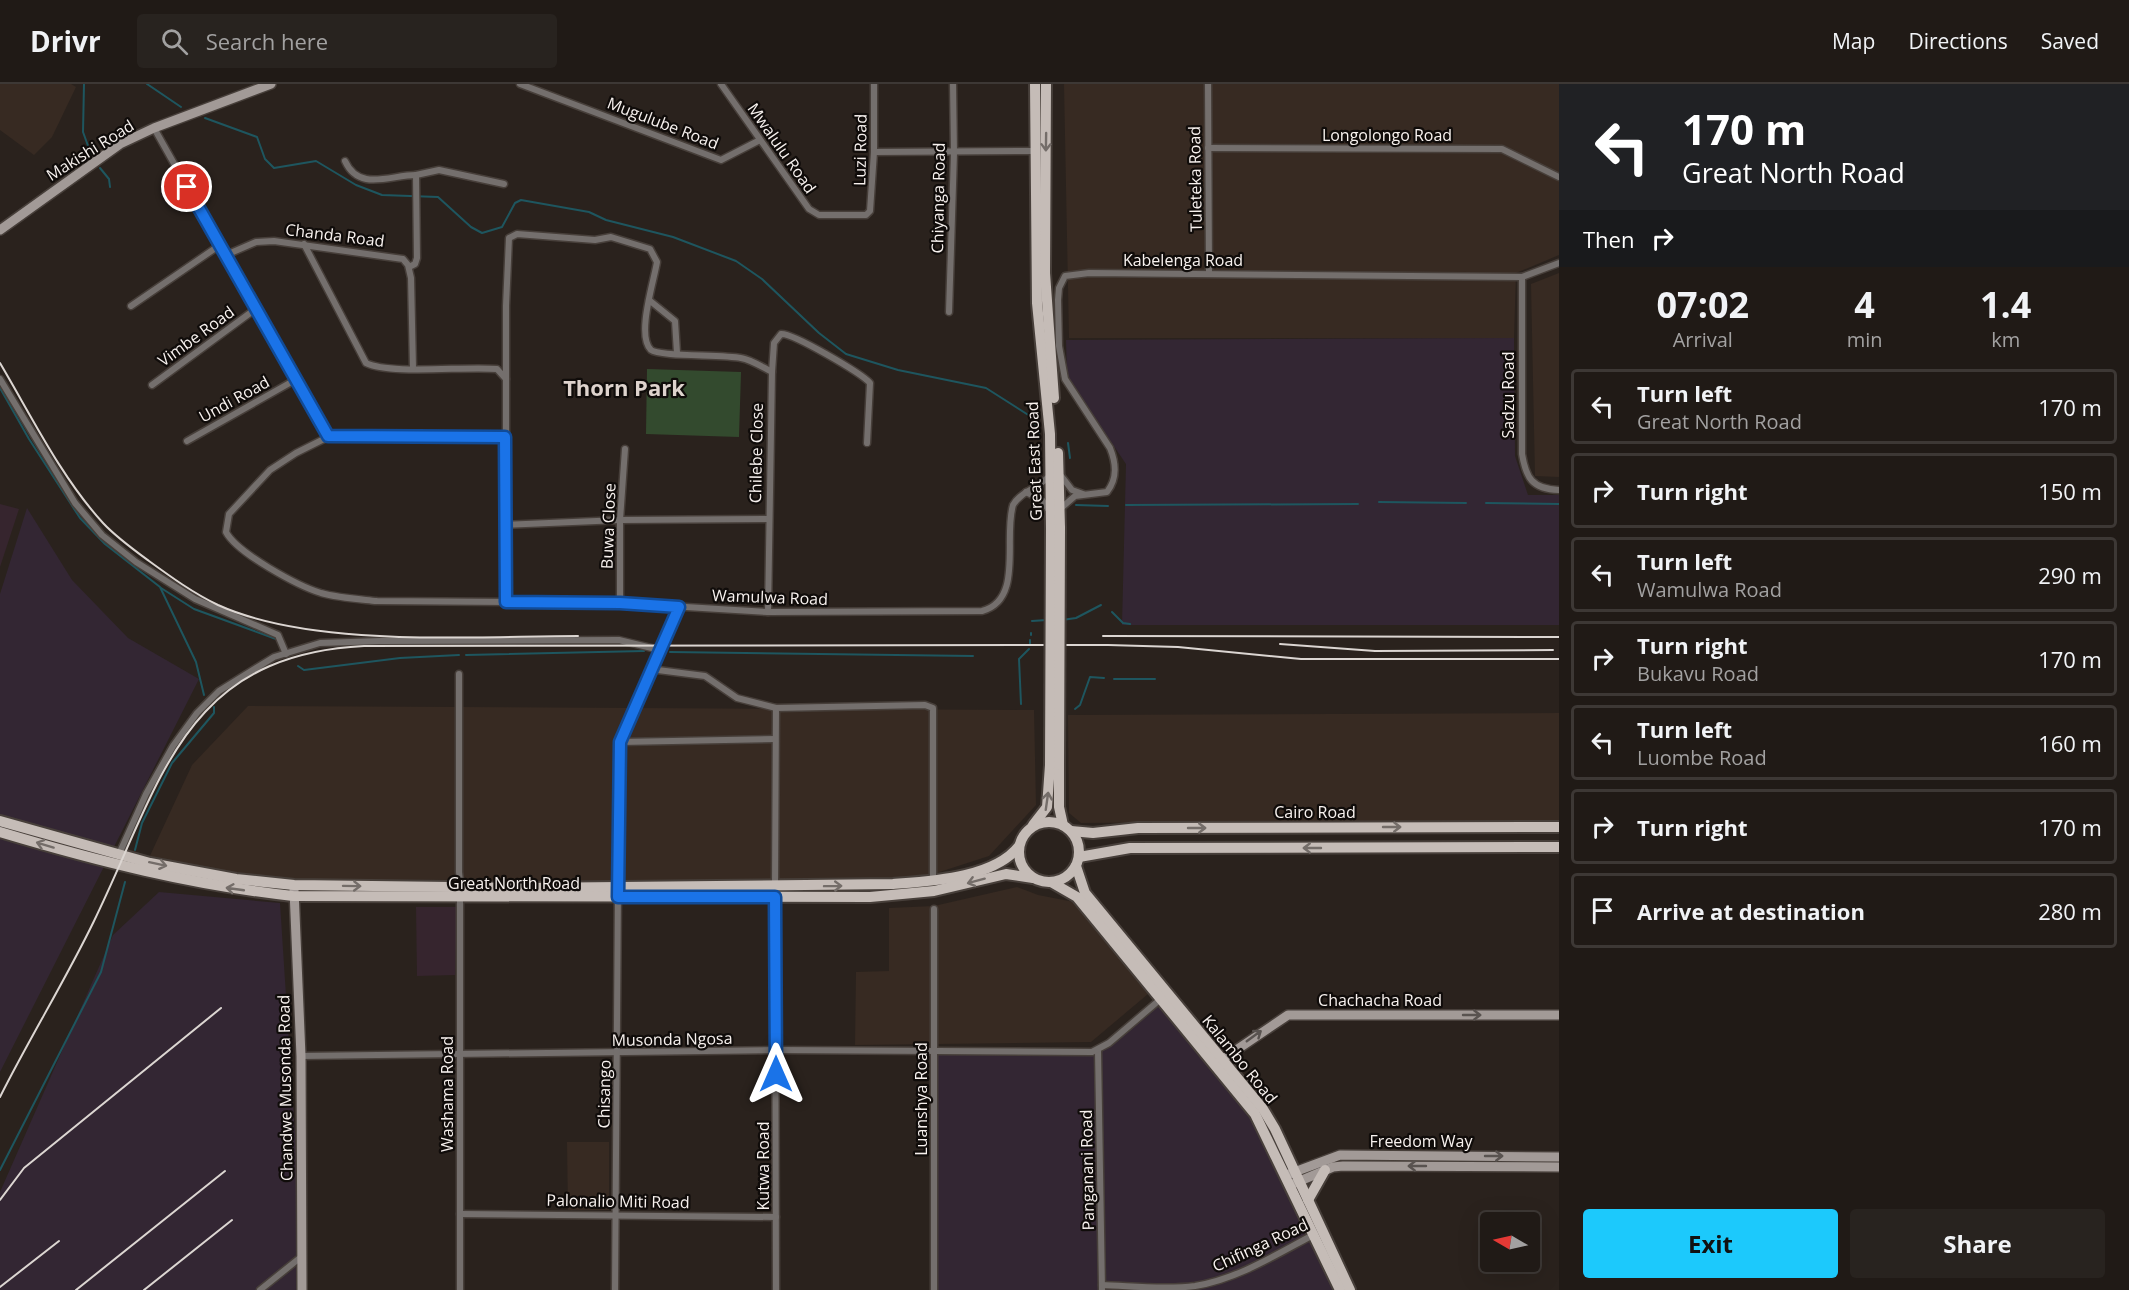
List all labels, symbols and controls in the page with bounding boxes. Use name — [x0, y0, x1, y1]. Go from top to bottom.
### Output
search box — [137, 14, 557, 68]
text: Drivr — [30, 22, 101, 60]
icon: search — [158, 25, 191, 58]
text: Search here — [206, 26, 328, 56]
text: Map — [1832, 27, 1875, 55]
text: Directions — [1908, 27, 2008, 55]
text: Saved — [2041, 27, 2099, 55]
street label: Mugulube Road — [604, 92, 722, 154]
street label: Mwalulu Road — [743, 98, 821, 198]
text: 170 m — [1682, 100, 1806, 157]
icon: left — [1583, 108, 1661, 186]
street label: Makishi Road — [42, 114, 138, 186]
street label: Luzi Road — [848, 114, 872, 186]
street label: Longolongo Road — [1322, 124, 1452, 146]
street label: Tuleteka Road — [1183, 126, 1207, 232]
one-way arrow — [1040, 132, 1052, 152]
street label: Chiyanga Road — [926, 143, 950, 253]
text: Great North Road — [1682, 154, 1905, 191]
pin — [161, 161, 212, 212]
icon: arrive — [170, 170, 203, 203]
street label: Chanda Road — [284, 218, 386, 252]
icon: right — [1646, 222, 1679, 255]
text: Then — [1583, 224, 1634, 254]
street label: Kabelenga Road — [1123, 249, 1243, 271]
text: 07:02 — [1657, 280, 1749, 329]
text: 4 — [1854, 280, 1875, 329]
text: 1.4 — [1980, 280, 2031, 329]
street label: Vimbe Road — [153, 301, 239, 371]
text: Arrival — [1673, 326, 1733, 353]
text: min — [1847, 326, 1882, 353]
text: km — [1991, 326, 2020, 353]
street label: Sadzu Road — [1497, 351, 1519, 439]
street label: Undi Road — [195, 371, 273, 427]
district label: Thorn Park — [563, 372, 685, 402]
text: Turn left — [1637, 378, 1732, 408]
icon: left — [1586, 390, 1619, 423]
text: 170 m — [2038, 392, 2102, 422]
street label: Great East Road — [1021, 401, 1047, 521]
street label: Chilebe Close — [744, 403, 768, 503]
text: Great North Road — [1637, 408, 1802, 435]
icon: right — [1586, 474, 1619, 507]
text: Turn right — [1637, 476, 1748, 506]
text: 150 m — [2038, 476, 2102, 506]
street label: Buwa Close — [596, 483, 620, 569]
text: Turn left — [1637, 546, 1732, 576]
icon: left — [1586, 558, 1619, 591]
text: 290 m — [2038, 560, 2102, 590]
text: Wamulwa Road — [1637, 576, 1782, 603]
street label: Wamulwa Road — [712, 584, 828, 610]
text: Turn right — [1637, 630, 1748, 660]
icon: right — [1586, 642, 1619, 675]
text: 170 m — [2038, 644, 2102, 674]
text: Bukavu Road — [1637, 660, 1759, 687]
text: Turn left — [1637, 714, 1732, 744]
icon: left — [1586, 726, 1619, 759]
text: 160 m — [2038, 728, 2102, 758]
text: Luombe Road — [1637, 744, 1767, 771]
one-way arrow — [1041, 792, 1052, 811]
street label: Cairo Road — [1274, 801, 1356, 823]
icon: right — [1586, 810, 1619, 843]
text: Turn right — [1637, 812, 1748, 842]
text: 170 m — [2038, 812, 2102, 842]
one-way arrow — [1381, 821, 1401, 833]
one-way arrow — [1186, 822, 1206, 834]
one-way arrow — [36, 839, 55, 850]
one-way arrow — [1302, 842, 1322, 854]
one-way arrow — [147, 859, 167, 870]
street label: Great North Road — [448, 872, 580, 894]
one-way arrow — [967, 876, 986, 888]
one-way arrow — [342, 880, 362, 892]
one-way arrow — [822, 880, 842, 892]
one-way arrow — [226, 883, 246, 894]
icon: arrive — [1586, 894, 1619, 927]
text: Arrive at destination — [1637, 896, 1865, 926]
text: 280 m — [2038, 896, 2102, 926]
street label: Chachacha Road — [1318, 989, 1442, 1011]
street label: Chandwe Musonda Road — [272, 995, 298, 1181]
one-way arrow — [1462, 1009, 1482, 1021]
street label: Kalambo Road — [1197, 1010, 1283, 1108]
street label: Musonda Ngosa — [611, 1027, 733, 1051]
one-way arrow — [1246, 1030, 1262, 1042]
street label: Washama Road — [436, 1036, 458, 1152]
position arrow — [744, 1042, 808, 1106]
street label: Luanshya Road — [910, 1042, 932, 1156]
street label: Chisango — [592, 1060, 616, 1128]
street label: Panganani Road — [1075, 1109, 1099, 1231]
street label: Kutwa Road — [752, 1122, 774, 1210]
street label: Freedom Way — [1370, 1130, 1473, 1152]
one-way arrow — [1484, 1150, 1504, 1162]
one-way arrow — [1407, 1160, 1427, 1172]
street label: Palonalio Miti Road — [546, 1189, 690, 1213]
button: Exit — [1583, 1209, 1838, 1278]
button: Share — [1850, 1209, 2105, 1278]
north arrow — [1480, 1212, 1540, 1272]
map controls — [1480, 1212, 1540, 1272]
street label: Chifinga Road — [1209, 1213, 1311, 1277]

